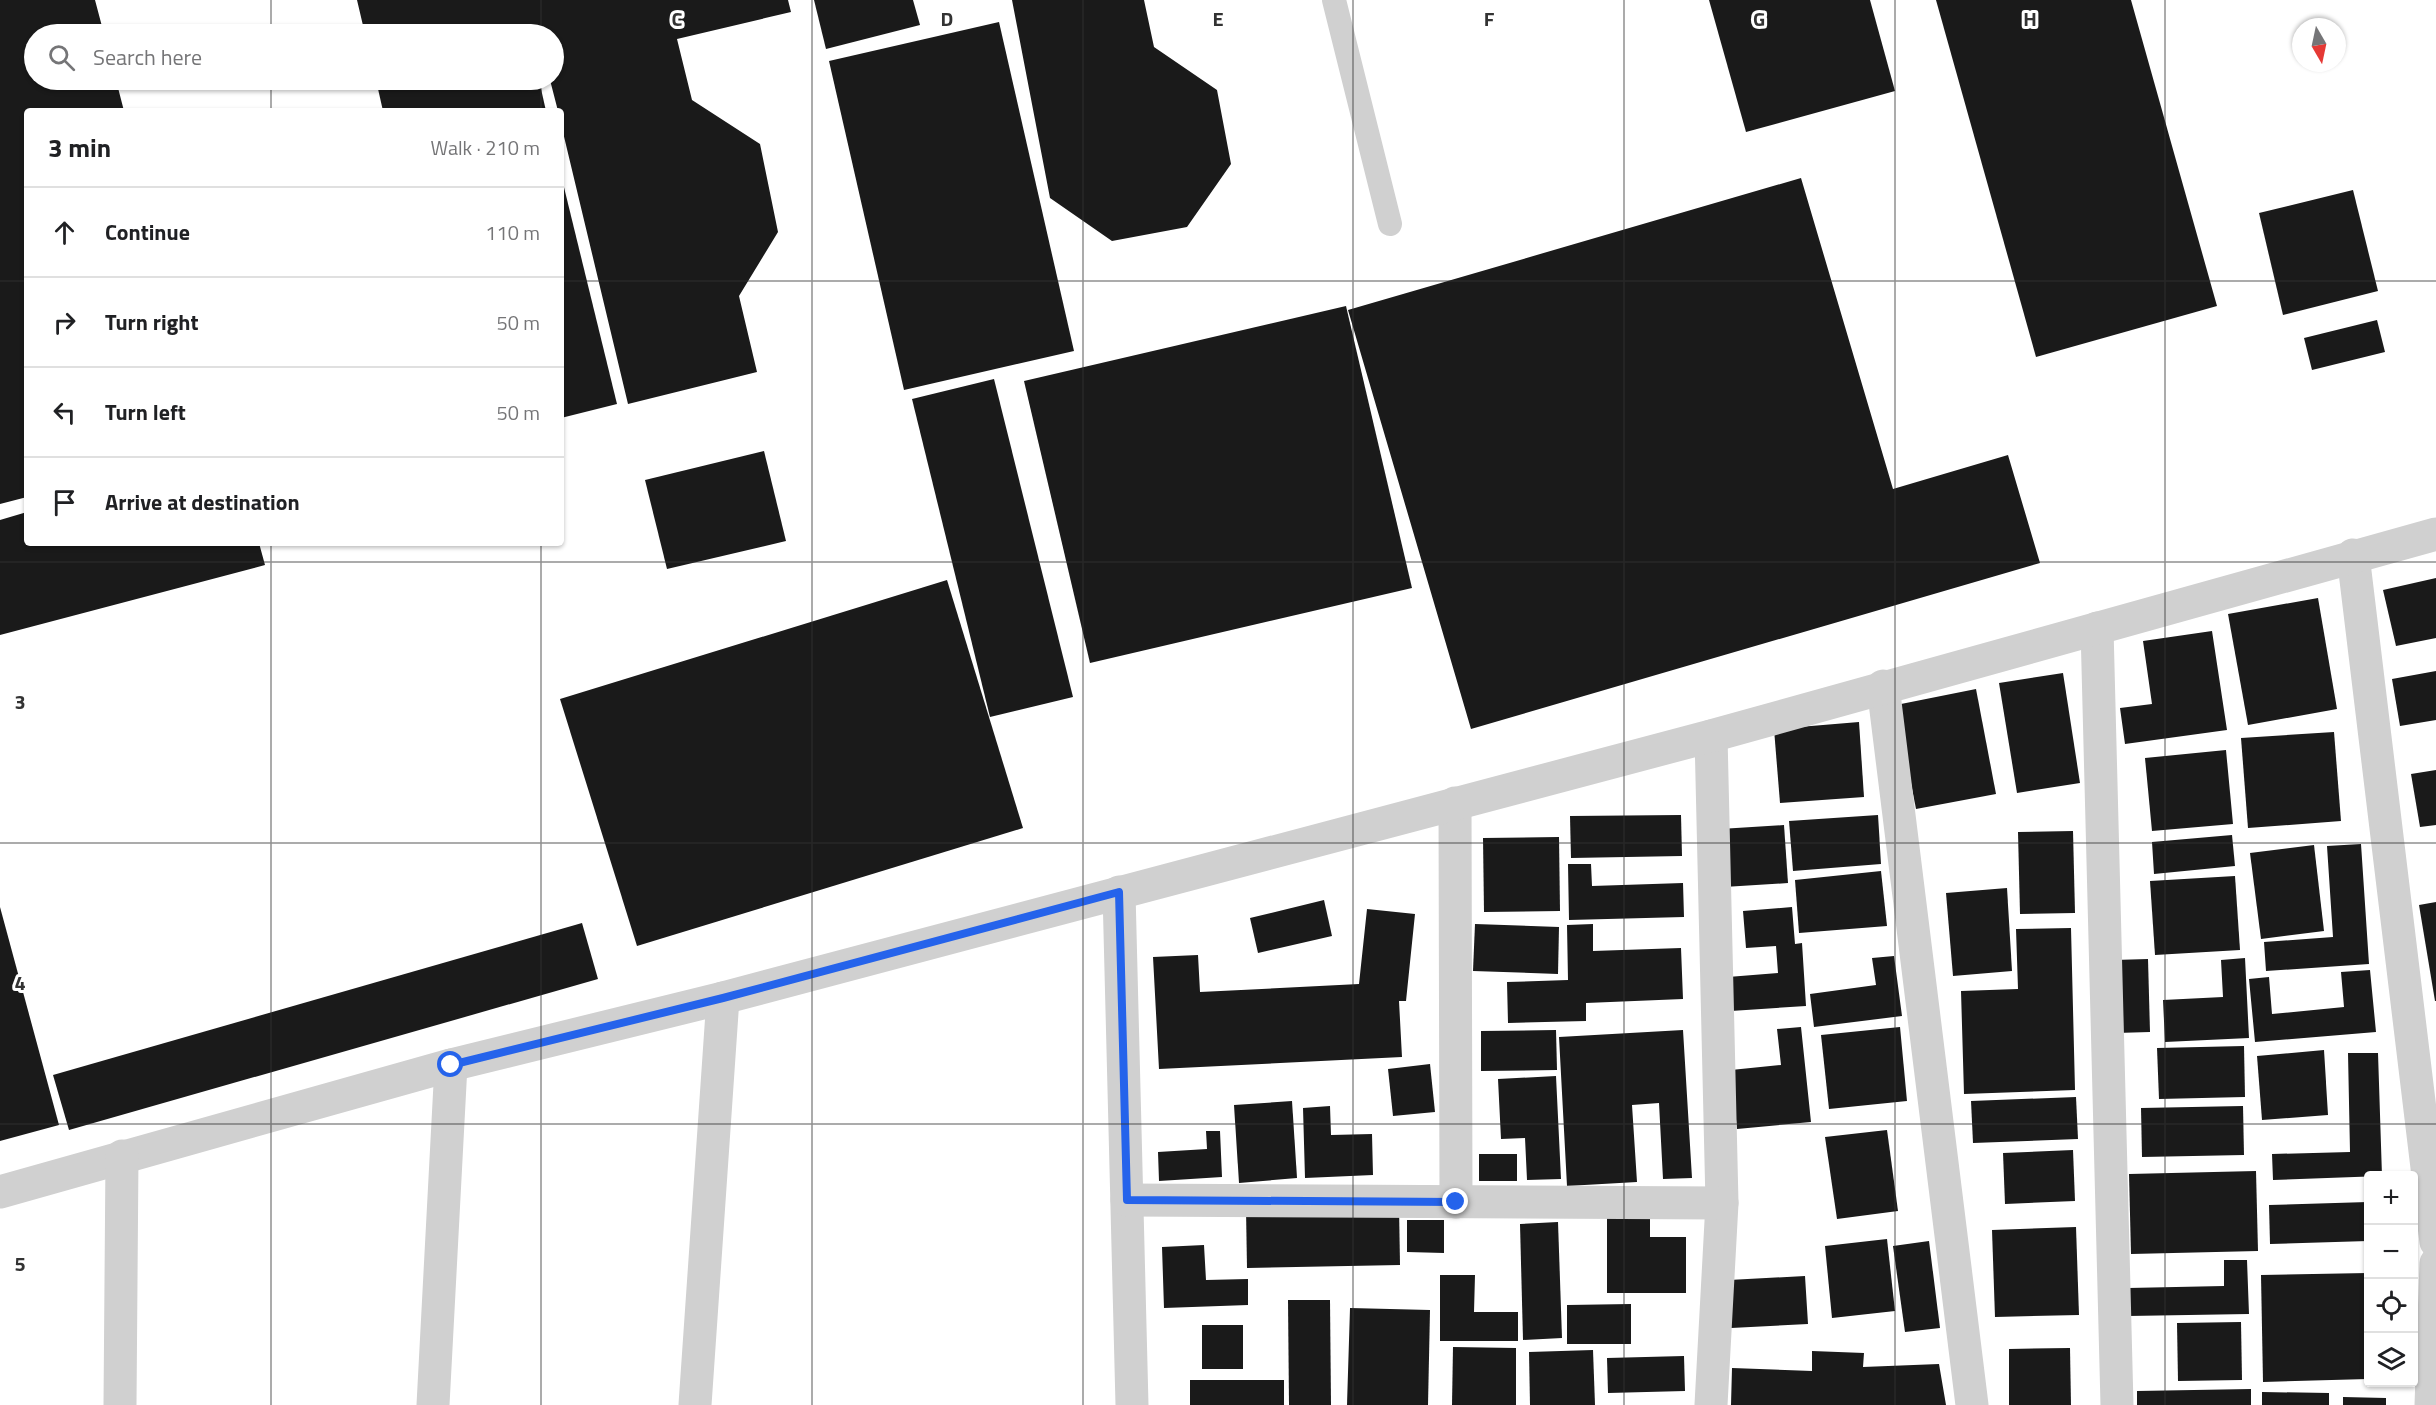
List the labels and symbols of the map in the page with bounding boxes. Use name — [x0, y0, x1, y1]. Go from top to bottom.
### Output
text: C — [672, 3, 683, 34]
text: D — [941, 3, 953, 34]
text: E — [1212, 3, 1224, 34]
text: F — [1484, 3, 1495, 34]
text: G — [1753, 3, 1765, 34]
text: H — [2023, 3, 2037, 34]
north arrow — [2292, 18, 2346, 72]
text: 3 — [14, 686, 26, 717]
text: 4 — [14, 967, 26, 998]
route start — [437, 1051, 463, 1077]
route end — [1442, 1188, 1468, 1214]
text: 5 — [14, 1248, 26, 1279]

